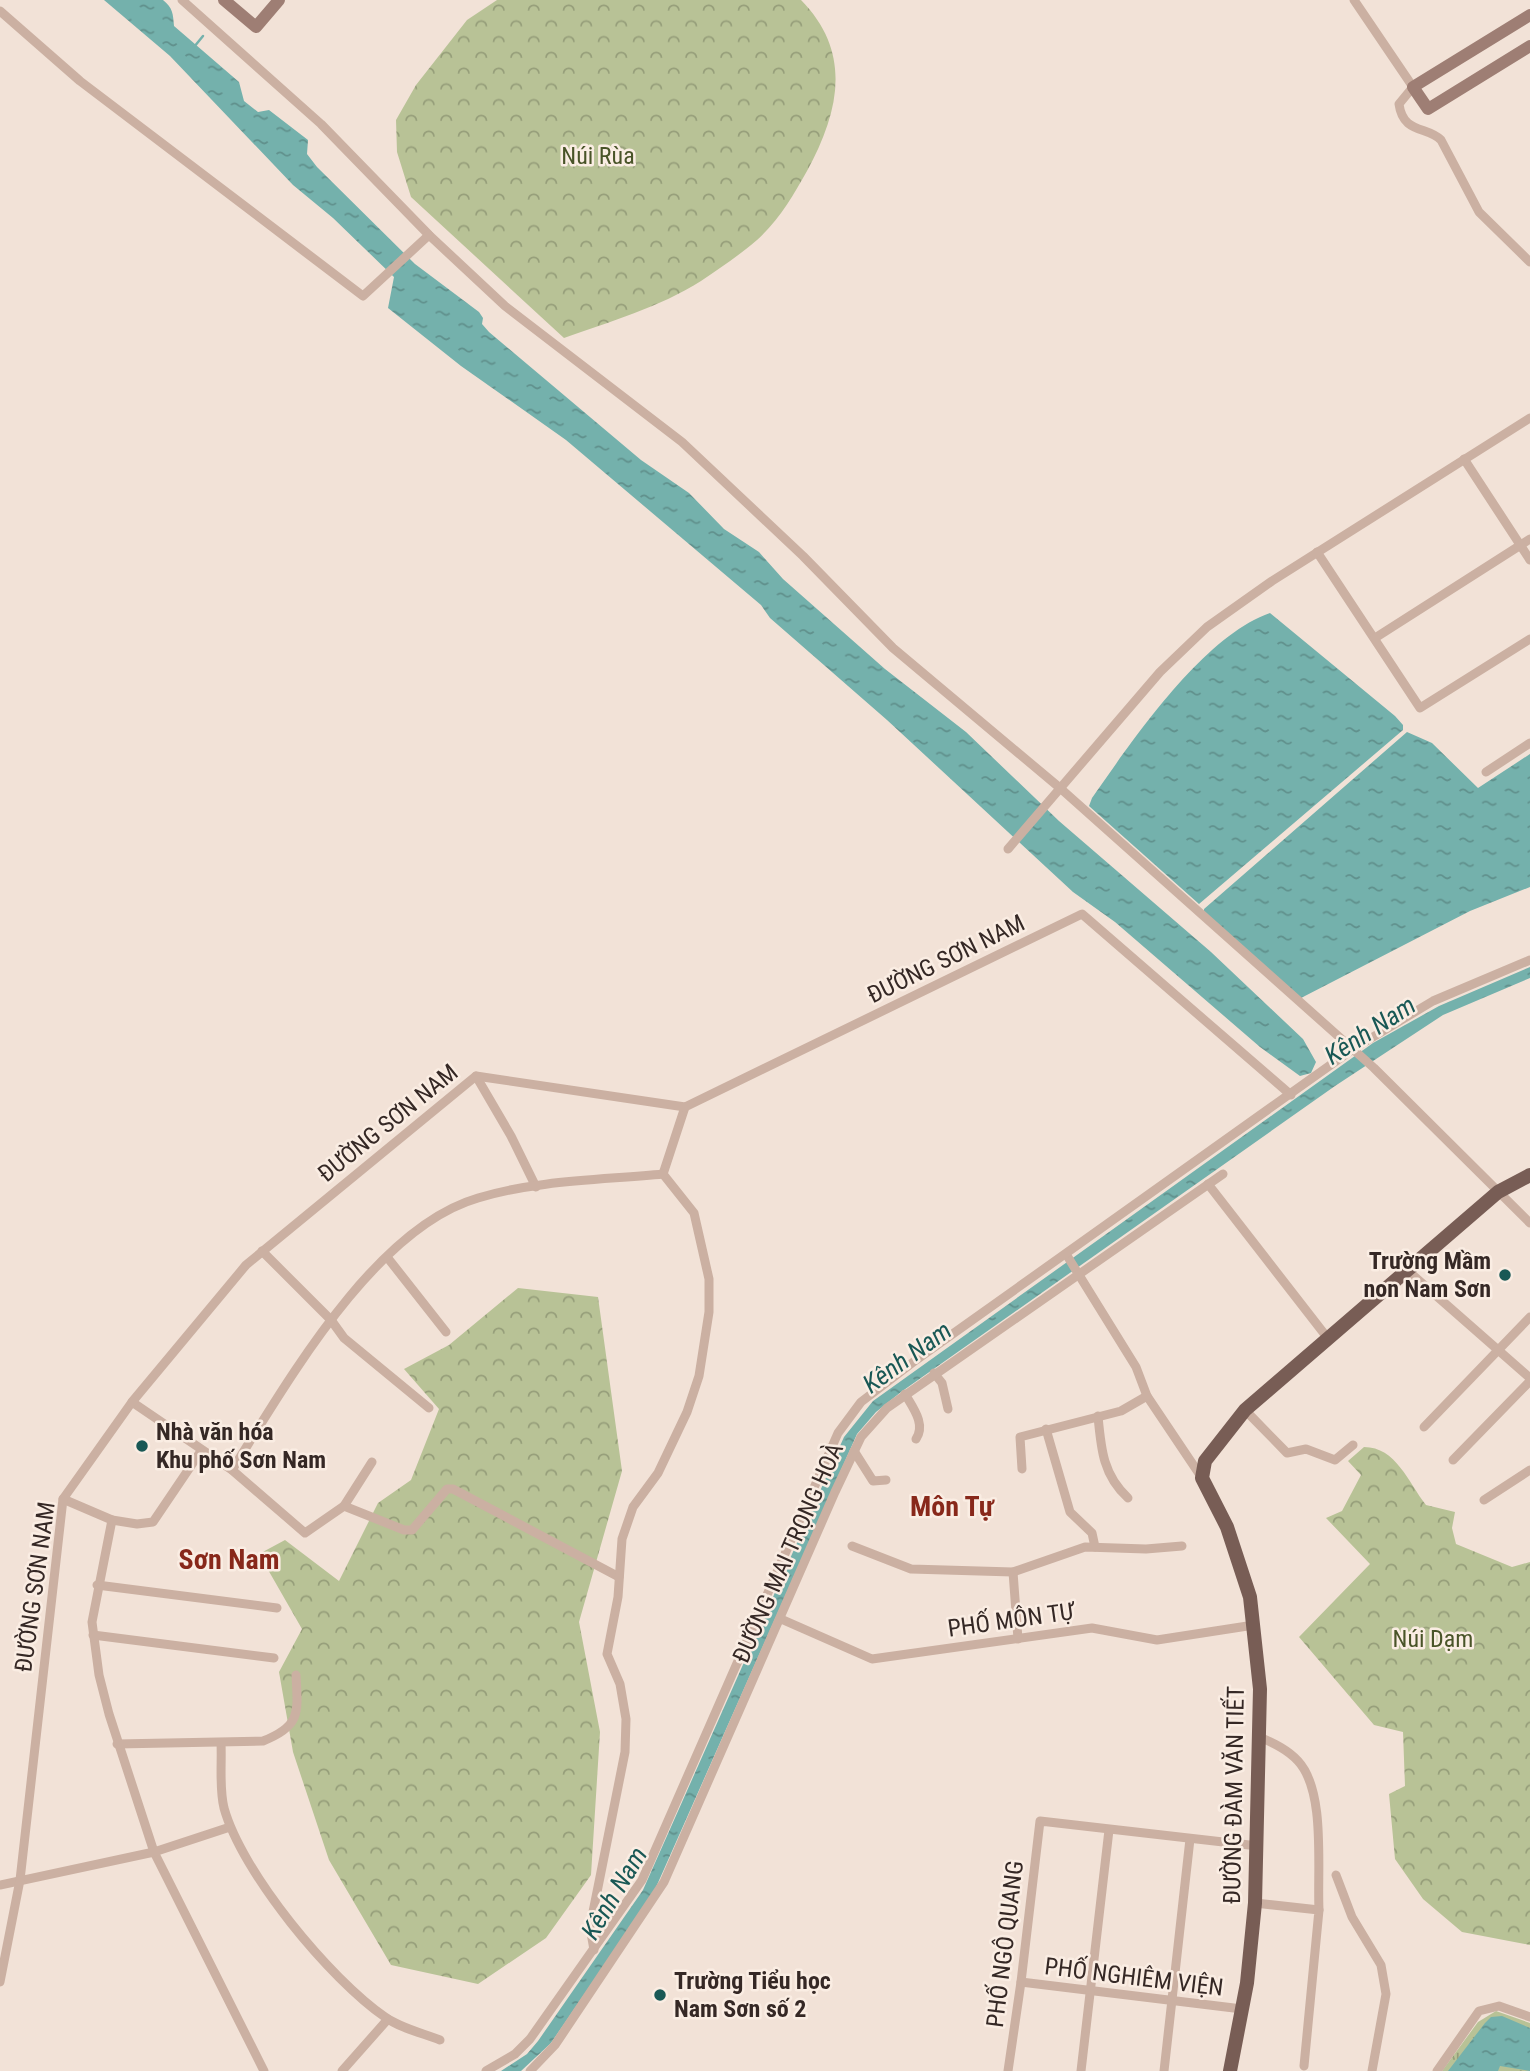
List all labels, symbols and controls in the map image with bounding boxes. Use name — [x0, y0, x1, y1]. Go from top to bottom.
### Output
park label: Núi Rùa — [561, 142, 635, 170]
street label: ĐƯỜNG SƠN NAM — [863, 909, 1029, 1009]
water label: Kênh Nam — [1319, 990, 1421, 1070]
street label: ĐƯỜNG SƠN NAM — [313, 1058, 463, 1188]
place label: Trường Mầm non Nam Sơn — [1363, 1247, 1491, 1303]
marker: Trường Mầm non Nam Sơn — [1497, 1267, 1513, 1283]
water label: Kênh Nam — [857, 1315, 957, 1399]
place label: Nhà văn hóa Khu phố Sơn Nam — [156, 1418, 326, 1474]
marker: Nhà văn hóa Khu phố Sơn Nam — [134, 1438, 150, 1454]
street label: ĐƯỜNG MAI TRỌNG HOÀ — [727, 1439, 849, 1667]
district label: Môn Tự — [910, 1490, 995, 1523]
street label: ĐƯỜNG SƠN NAM — [9, 1500, 61, 1674]
district label: Sơn Nam — [179, 1543, 279, 1576]
street label: PHỐ MÔN TỰ — [946, 1595, 1078, 1643]
park label: Núi Dạm — [1393, 1625, 1473, 1653]
street label: ĐƯỜNG ĐÀM VĂN TIẾT — [1216, 1686, 1250, 1904]
water label: Kênh Nam — [575, 1841, 653, 1945]
street label: PHỐ NGÔ QUANG — [979, 1859, 1029, 2029]
street label: PHỐ NGHIÊM VIỆN — [1043, 1950, 1225, 2002]
place label: Trường Tiểu học Nam Sơn số 2 — [674, 1967, 831, 2023]
marker: Trường Tiểu học Nam Sơn số 2 — [652, 1987, 668, 2003]

